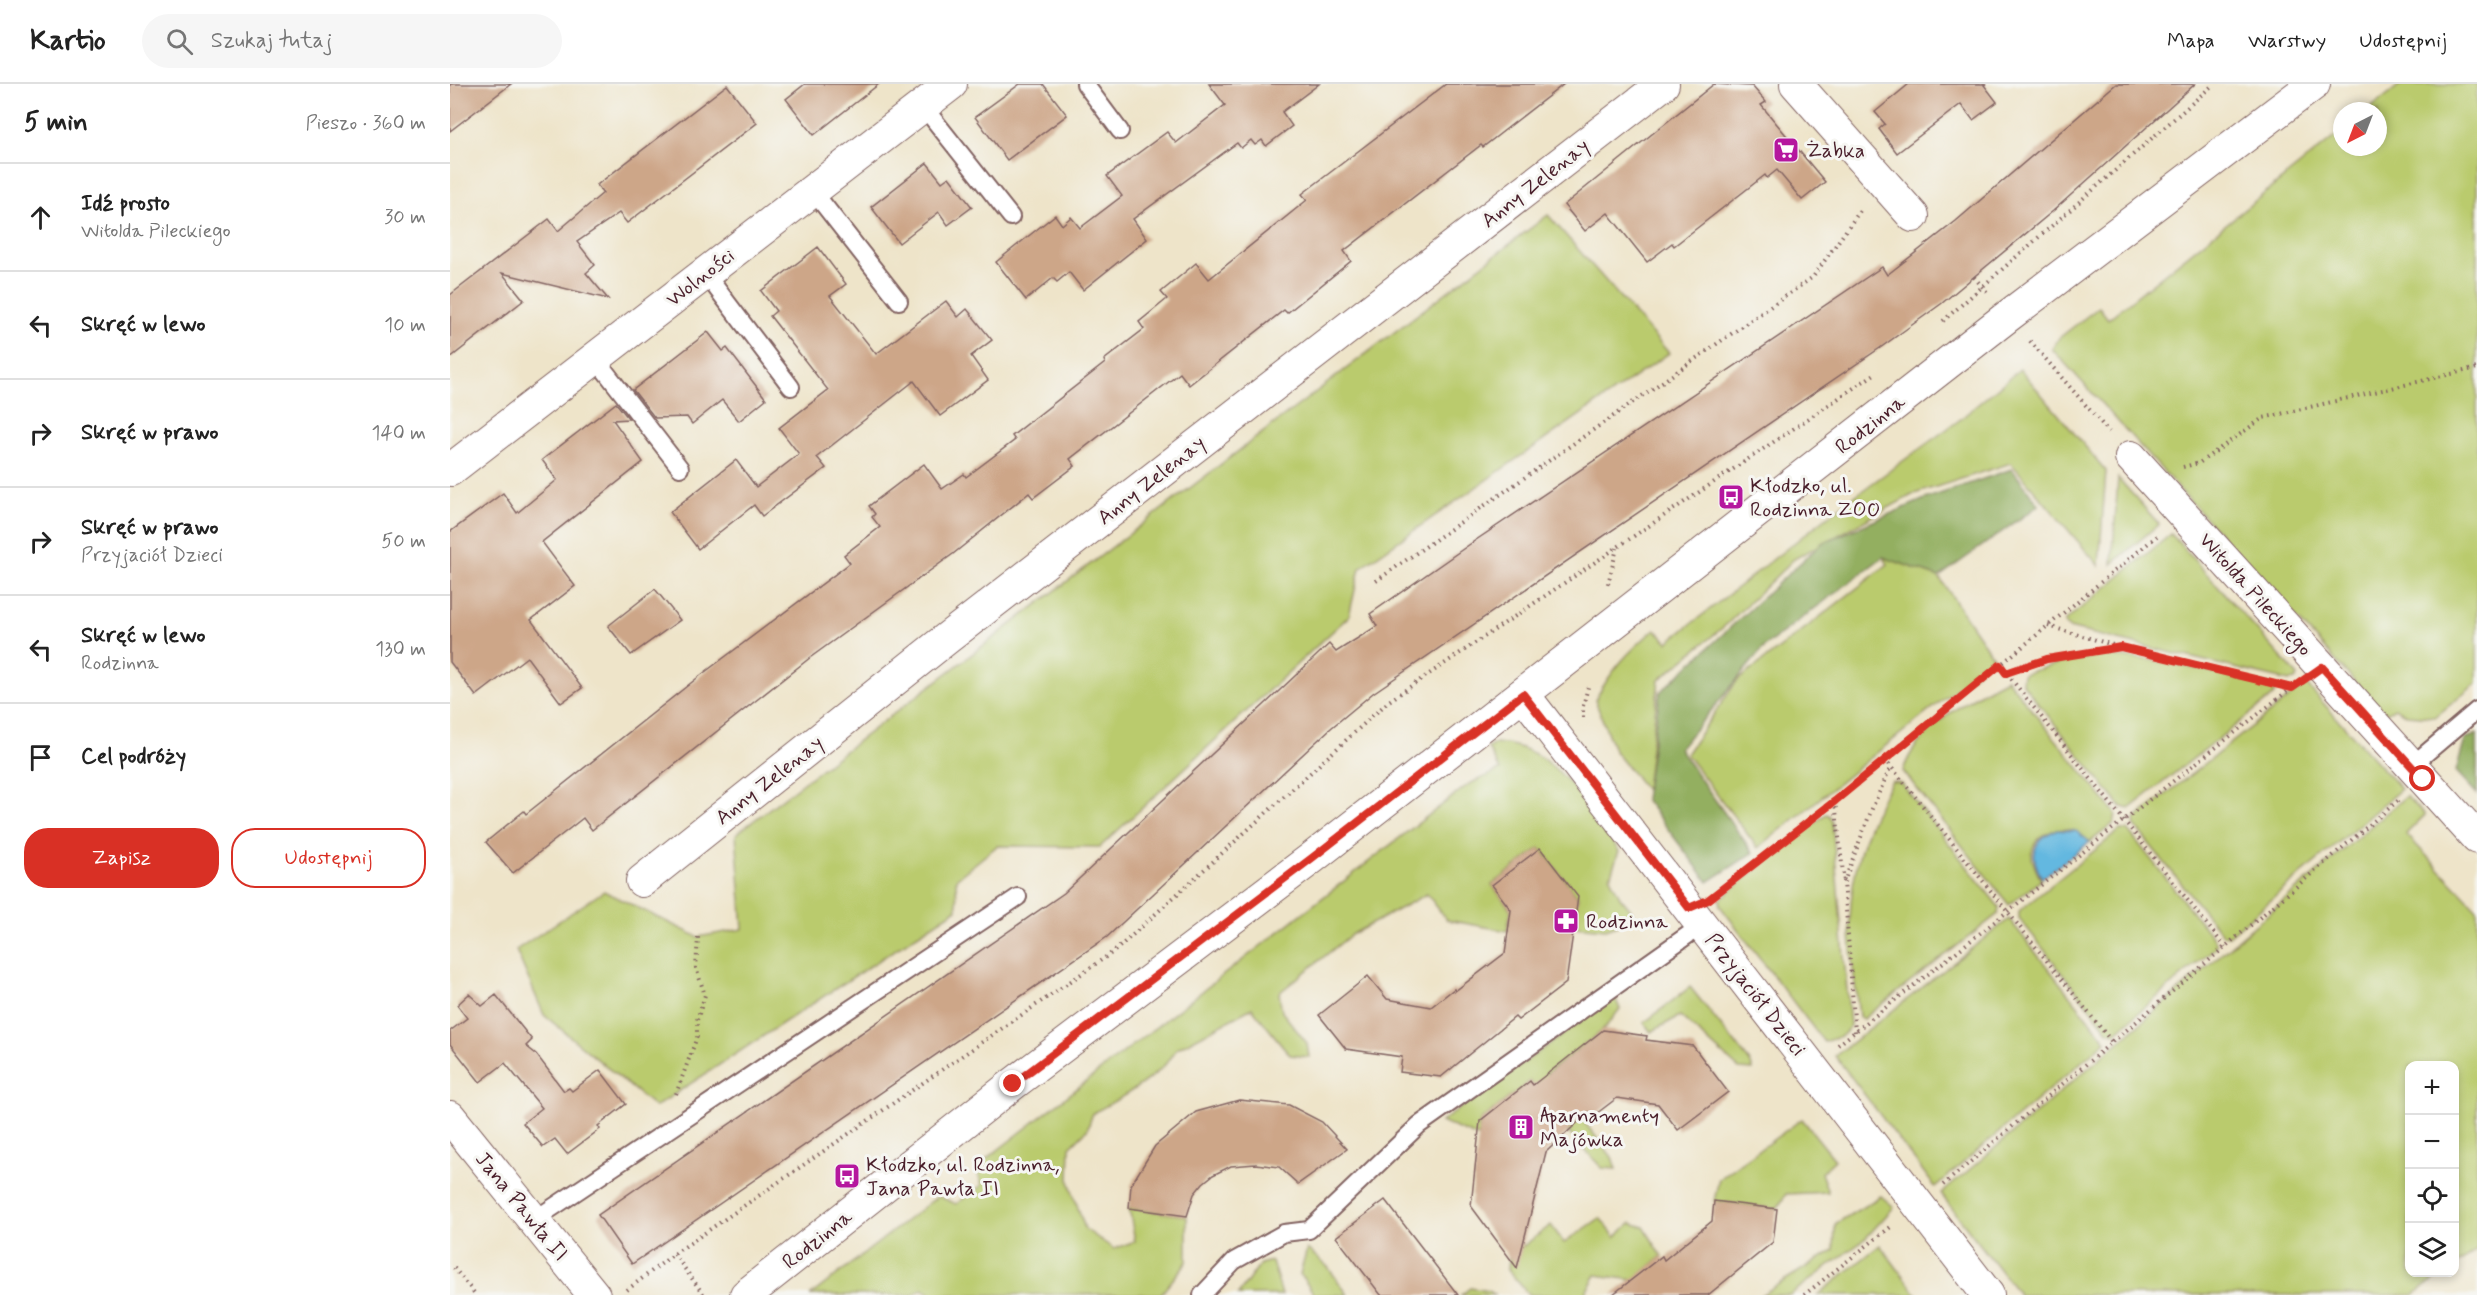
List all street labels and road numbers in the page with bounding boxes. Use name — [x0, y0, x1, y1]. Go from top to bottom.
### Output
street label: Anny Zelenay — [1476, 133, 1595, 235]
street label: Wolności — [660, 242, 741, 313]
street label: Rodzinna — [1830, 388, 1912, 461]
street label: Anny Zelenay — [1092, 430, 1211, 532]
street label: Witolda Pileckiego — [2191, 527, 2318, 663]
street label: Anny Zelenay — [710, 730, 829, 832]
street label: Przyjaciół Dzieci — [1698, 927, 1812, 1062]
street label: Jana Pawła II — [468, 1146, 574, 1267]
street label: Rodzinna — [777, 1203, 859, 1276]

